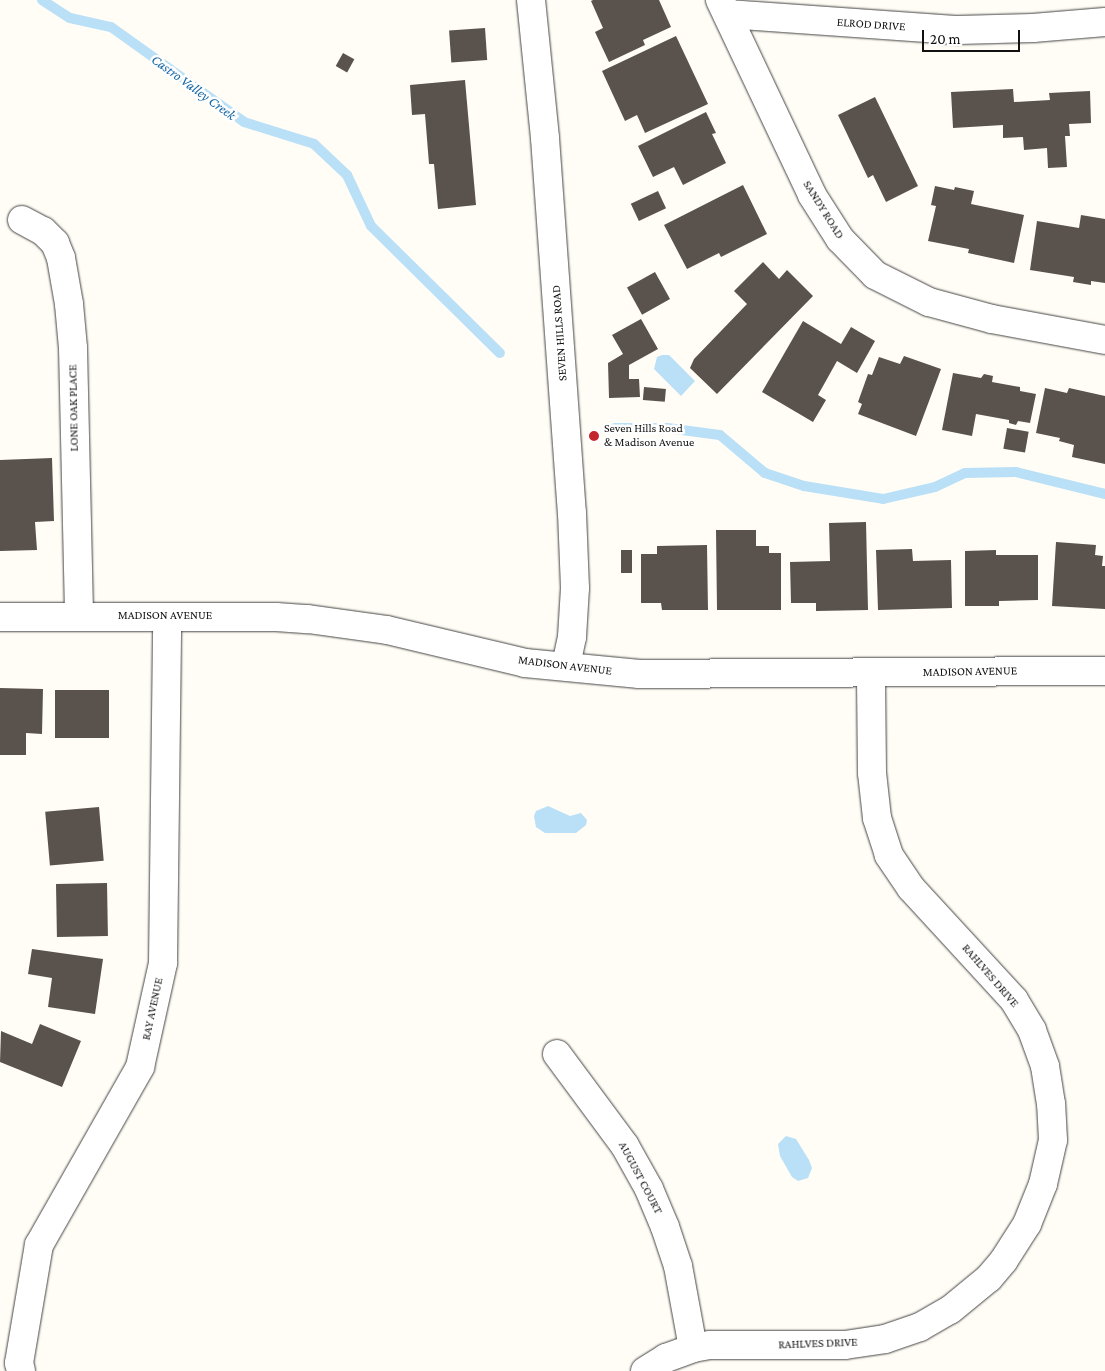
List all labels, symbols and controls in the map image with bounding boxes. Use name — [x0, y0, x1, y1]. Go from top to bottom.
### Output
street label: ELROD DRIVE — [836, 15, 906, 35]
scale bar — [925, 20, 1022, 52]
text: 20 m — [930, 31, 961, 47]
water label: Castro Valley Creek — [148, 51, 240, 123]
street label: SANDY ROAD — [799, 178, 847, 242]
street label: SEVEN HILLS ROAD — [549, 285, 571, 381]
street label: LONE OAK PLACE — [66, 364, 82, 452]
place label: Seven Hills Road & Madison Avenue — [604, 422, 694, 450]
marker: Seven Hills Road & Madison Avenue — [588, 430, 600, 442]
street label: MADISON AVENUE — [118, 609, 212, 623]
street label: MADISON AVENUE — [517, 653, 613, 679]
street label: MADISON AVENUE — [923, 664, 1017, 680]
street label: RAHLVES DRIVE — [959, 941, 1021, 1011]
street label: RAY AVENUE — [139, 976, 167, 1042]
street label: AUGUST COURT — [615, 1139, 665, 1217]
street label: RAHLVES DRIVE — [778, 1335, 858, 1353]

